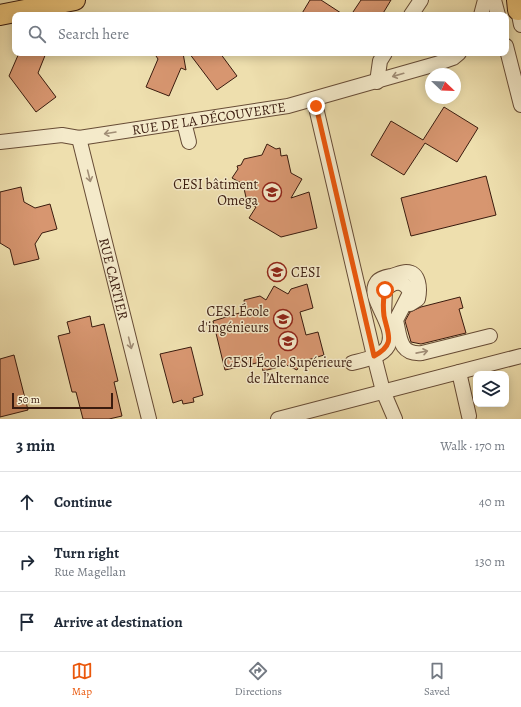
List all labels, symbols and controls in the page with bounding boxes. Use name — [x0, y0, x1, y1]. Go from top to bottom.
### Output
search box — [12, 12, 509, 56]
icon: search — [26, 23, 48, 45]
text: Search here — [58, 24, 129, 44]
north arrow — [425, 68, 461, 104]
one-way arrow — [392, 72, 405, 79]
street label: RUE DE LA DÉCOUVERTE — [131, 97, 287, 140]
route end — [307, 97, 325, 115]
one-way arrow — [104, 129, 117, 137]
one-way arrow — [85, 169, 93, 182]
place label: CESI bâtiment Omega — [173, 175, 258, 210]
school or university icon: CESI bâtiment Omega — [261, 181, 283, 203]
street label: RUE CARTIER — [94, 236, 133, 322]
school or university icon: CESI — [266, 261, 288, 283]
place label: CESI — [291, 263, 321, 282]
route start — [376, 281, 394, 299]
place label: CESI École d'ingénieurs — [198, 302, 269, 337]
school or university icon: CESI École d'ingénieurs — [272, 308, 294, 330]
school or university icon: CESI École Supérieure de l’Alternance — [277, 330, 299, 352]
one-way arrow — [127, 336, 135, 349]
one-way arrow — [415, 348, 428, 356]
place label: CESI École Supérieure de l’Alternance — [224, 353, 352, 388]
map controls — [473, 371, 509, 407]
button: layers — [473, 371, 509, 407]
scale bar — [12, 391, 113, 410]
text: 50 m — [18, 392, 40, 407]
text: 3 min — [16, 434, 55, 457]
text: Walk · 170 m — [440, 437, 505, 454]
icon: ahead — [16, 491, 38, 513]
text: Continue — [54, 492, 112, 512]
text: 40 m — [479, 493, 505, 510]
text: Turn right — [54, 543, 119, 563]
icon: right — [16, 551, 38, 573]
text: 130 m — [475, 553, 505, 570]
text: Rue Magellan — [54, 563, 126, 580]
icon: arrive — [16, 611, 38, 633]
text: Arrive at destination — [54, 612, 183, 632]
tab: Map — [71, 660, 93, 699]
tab: Directions — [235, 660, 282, 699]
tab: Saved — [424, 660, 450, 699]

